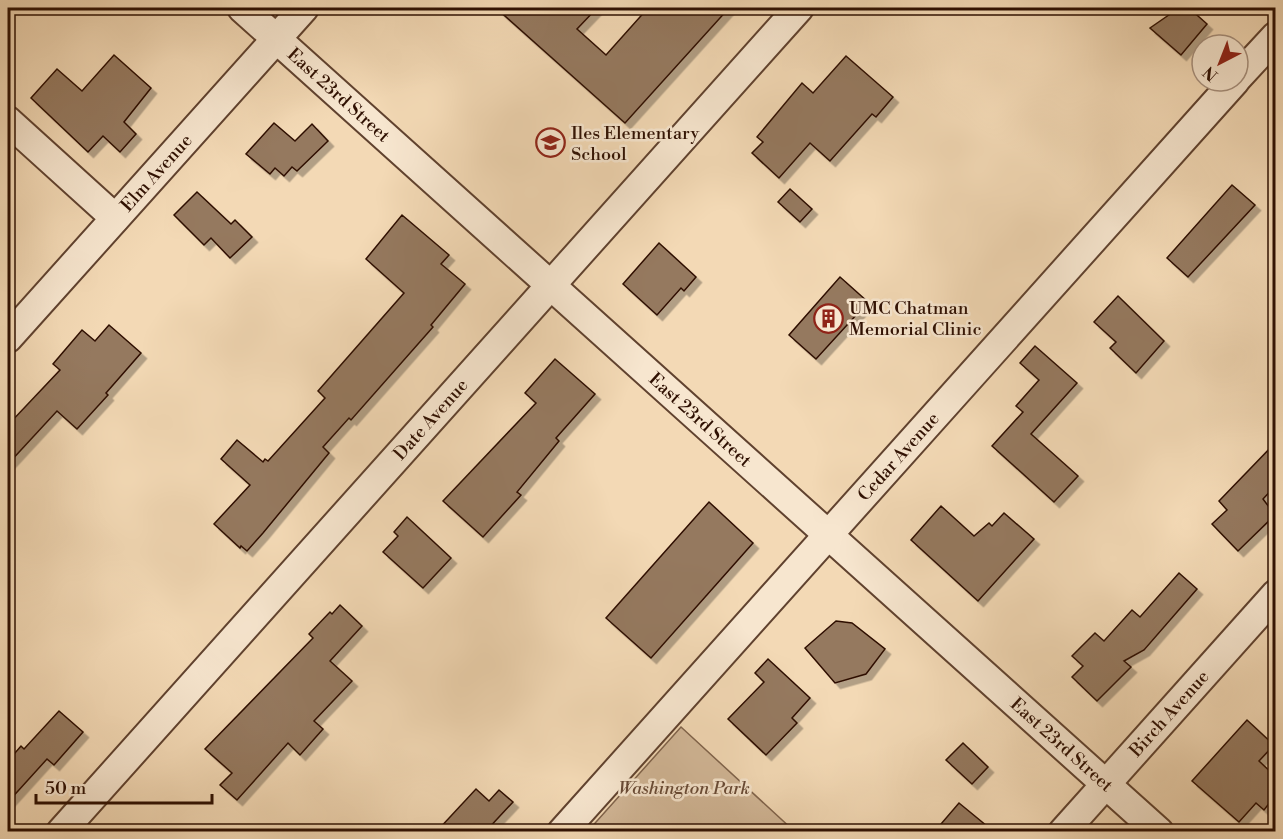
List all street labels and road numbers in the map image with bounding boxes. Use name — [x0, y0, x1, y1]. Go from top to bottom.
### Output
street label: East 23rd Street — [283, 43, 395, 147]
street label: Elm Avenue — [115, 129, 197, 216]
street label: East 23rd Street — [644, 368, 757, 472]
street label: Date Avenue — [388, 374, 473, 465]
street label: Cedar Avenue — [853, 407, 944, 506]
street label: Birch Avenue — [1123, 665, 1214, 763]
street label: East 23rd Street — [1006, 692, 1118, 797]

